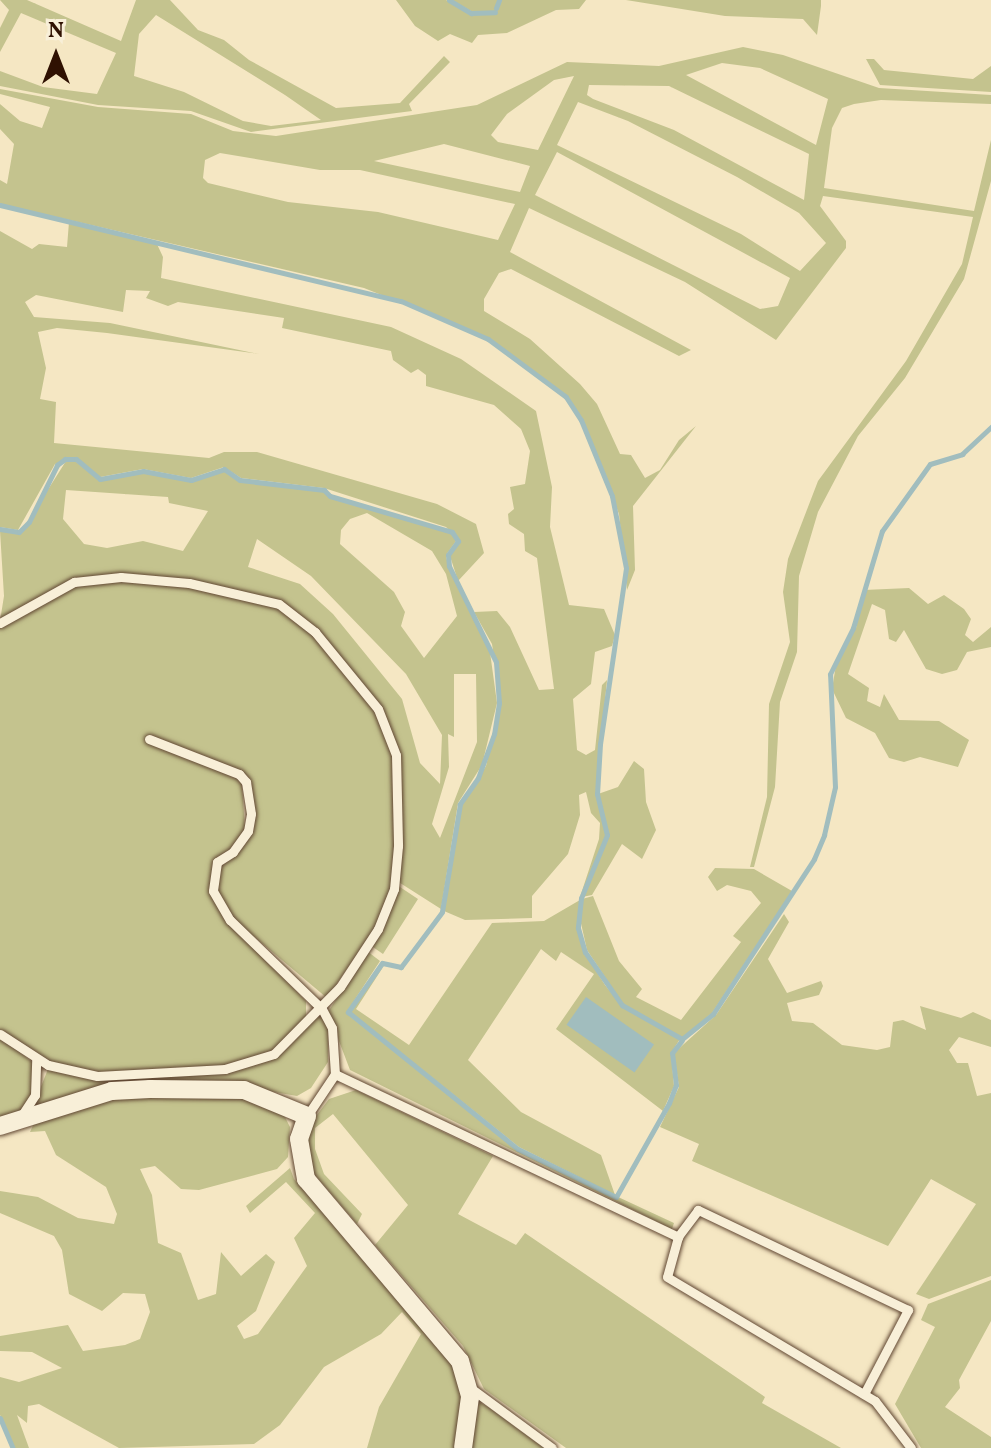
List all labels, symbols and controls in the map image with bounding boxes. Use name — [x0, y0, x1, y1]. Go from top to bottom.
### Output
north arrow — [16, 16, 96, 96]
text: N — [48, 16, 64, 47]

